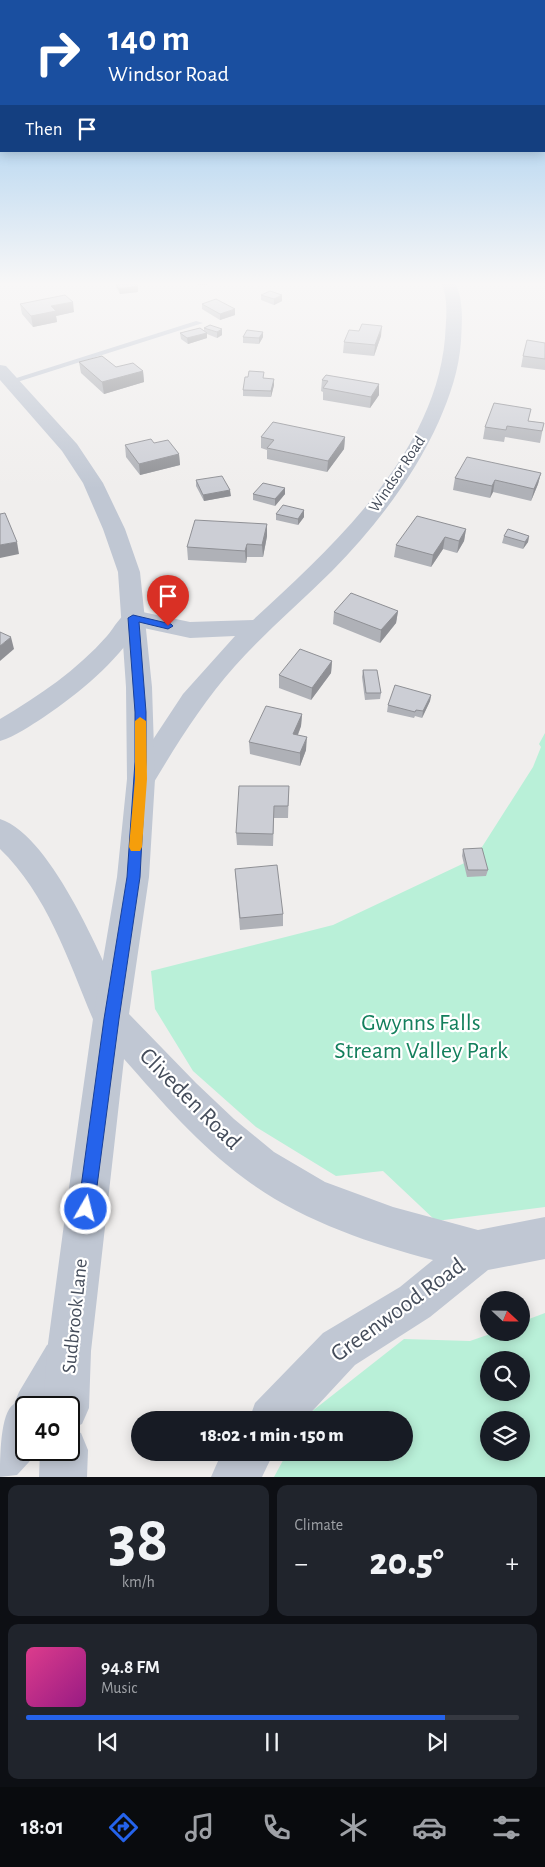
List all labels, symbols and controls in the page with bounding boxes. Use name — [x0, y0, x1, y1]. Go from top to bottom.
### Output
icon: right — [25, 20, 90, 85]
text: 140 m — [108, 22, 190, 57]
text: Windsor Road — [108, 63, 229, 85]
icon: arrive — [73, 115, 101, 143]
text: Then — [25, 120, 63, 139]
street label: Windsor Road — [366, 433, 428, 515]
pin — [147, 575, 189, 626]
icon: arrive — [154, 582, 182, 610]
park label: Gwynns Falls Stream Valley Park — [334, 1011, 508, 1063]
street label: Cliveden Road — [135, 1044, 245, 1154]
position arrow — [59, 1182, 111, 1234]
street label: Greenwood Road — [327, 1253, 469, 1367]
street label: Sudbrook Lane — [59, 1258, 91, 1374]
north arrow — [480, 1291, 530, 1341]
map controls — [480, 1291, 530, 1461]
button: search — [480, 1351, 530, 1401]
speed limit sign: 40 — [15, 1396, 80, 1461]
button: layers — [480, 1411, 530, 1461]
text: 18:02 · 1 min · 150 m — [200, 1426, 344, 1445]
text: 38 — [108, 1508, 168, 1573]
text: Climate — [295, 1517, 343, 1533]
text: 20.5° — [370, 1544, 444, 1582]
text: − — [295, 1550, 308, 1578]
text: + — [506, 1550, 519, 1578]
text: km/h — [122, 1574, 155, 1590]
text: 94.8 FM — [101, 1658, 160, 1677]
text: Music — [101, 1680, 137, 1696]
icon: previous — [94, 1728, 122, 1756]
icon: pause — [258, 1728, 286, 1756]
icon: next — [423, 1728, 451, 1756]
icon: directions — [106, 1810, 141, 1845]
icon: music — [182, 1810, 217, 1845]
icon: phone — [259, 1810, 294, 1845]
icon: climate — [336, 1810, 371, 1845]
icon: car — [412, 1810, 447, 1845]
icon: filters — [489, 1810, 524, 1845]
text: 18:01 — [21, 1816, 64, 1838]

